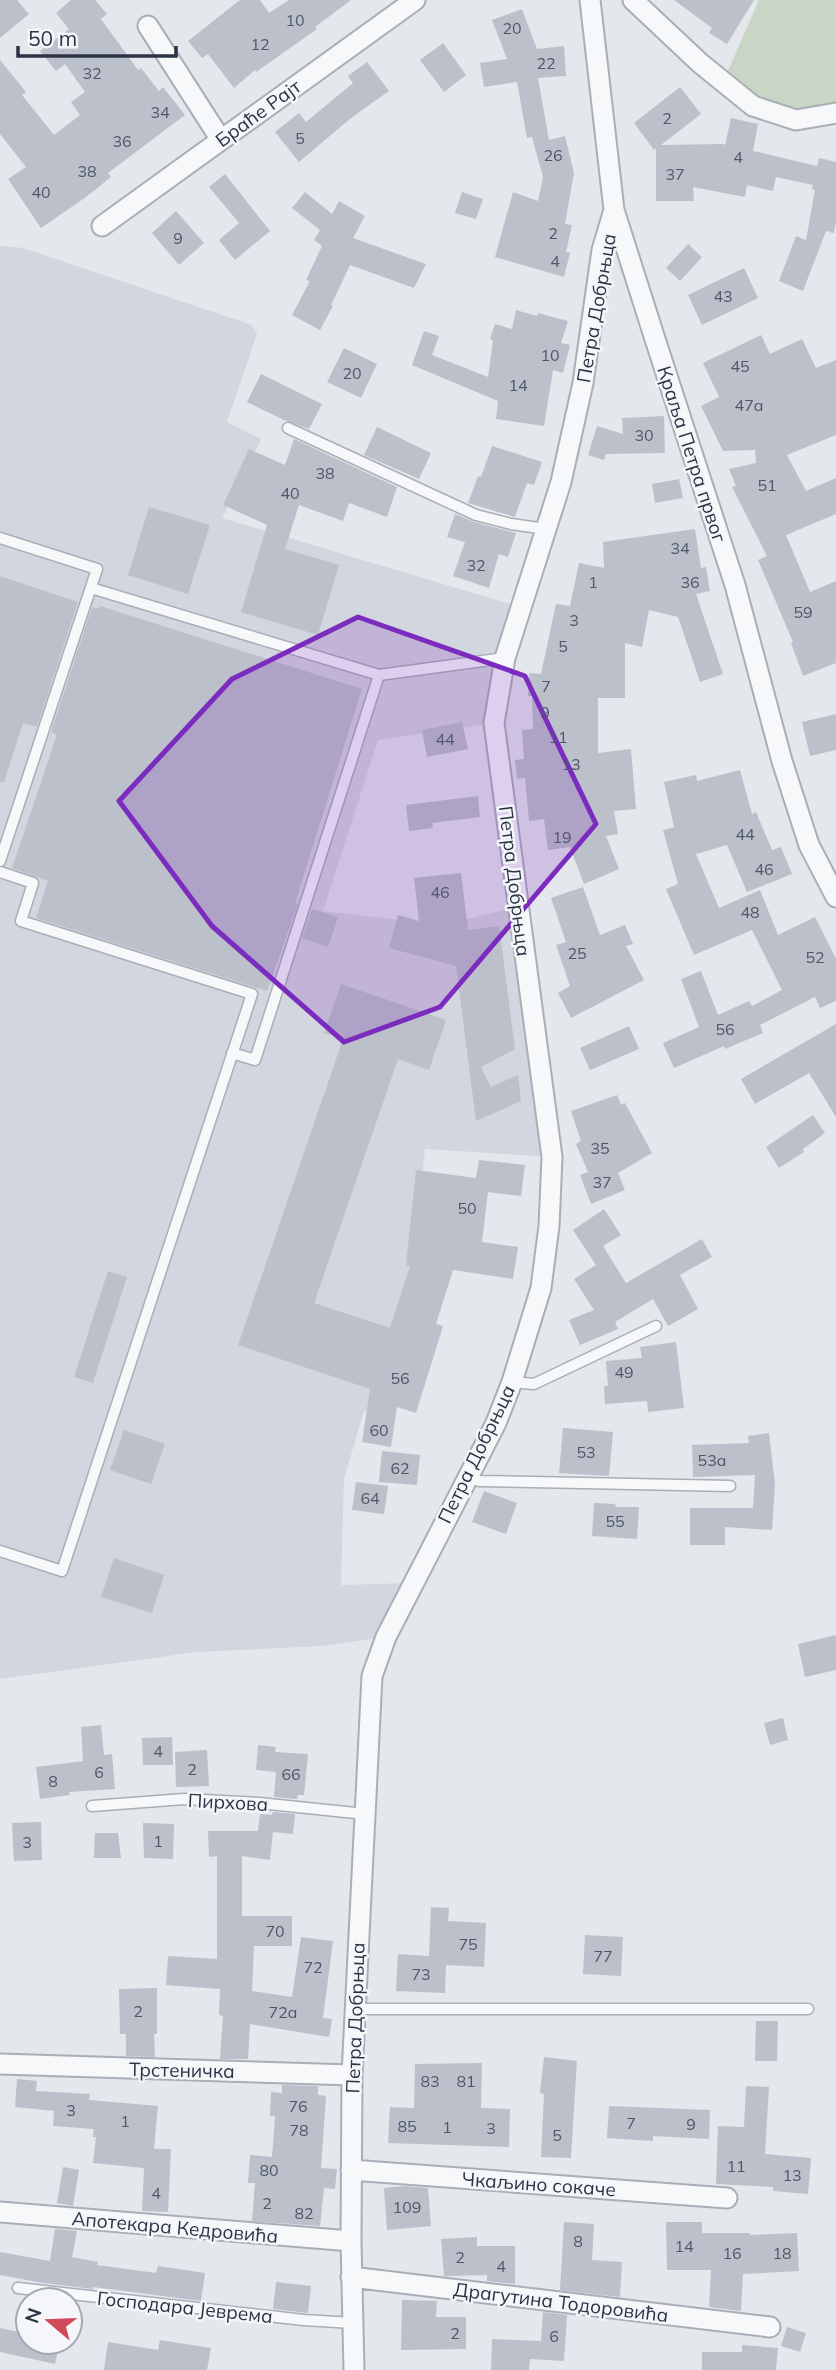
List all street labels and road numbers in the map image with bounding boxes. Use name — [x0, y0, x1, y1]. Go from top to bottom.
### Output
street label: Браће Рајт — [211, 74, 306, 152]
street label: Петра Добрњца — [571, 231, 621, 385]
street label: Краља Петра првог — [652, 363, 732, 546]
street label: Петра Добрњца — [494, 805, 536, 957]
street label: Петра Добрњца — [432, 1381, 520, 1527]
street label: Пирхова — [187, 1788, 269, 1816]
street label: Петра Добрњца — [340, 1942, 370, 2094]
street label: Трстеничка — [129, 2057, 235, 2083]
street label: Чкаљино сокаче — [461, 2167, 617, 2201]
street label: Апотекара Кедровића — [71, 2206, 279, 2248]
street label: Драгутина Тодоровића — [452, 2277, 670, 2327]
street label: Господара Јеврема — [96, 2286, 274, 2328]

